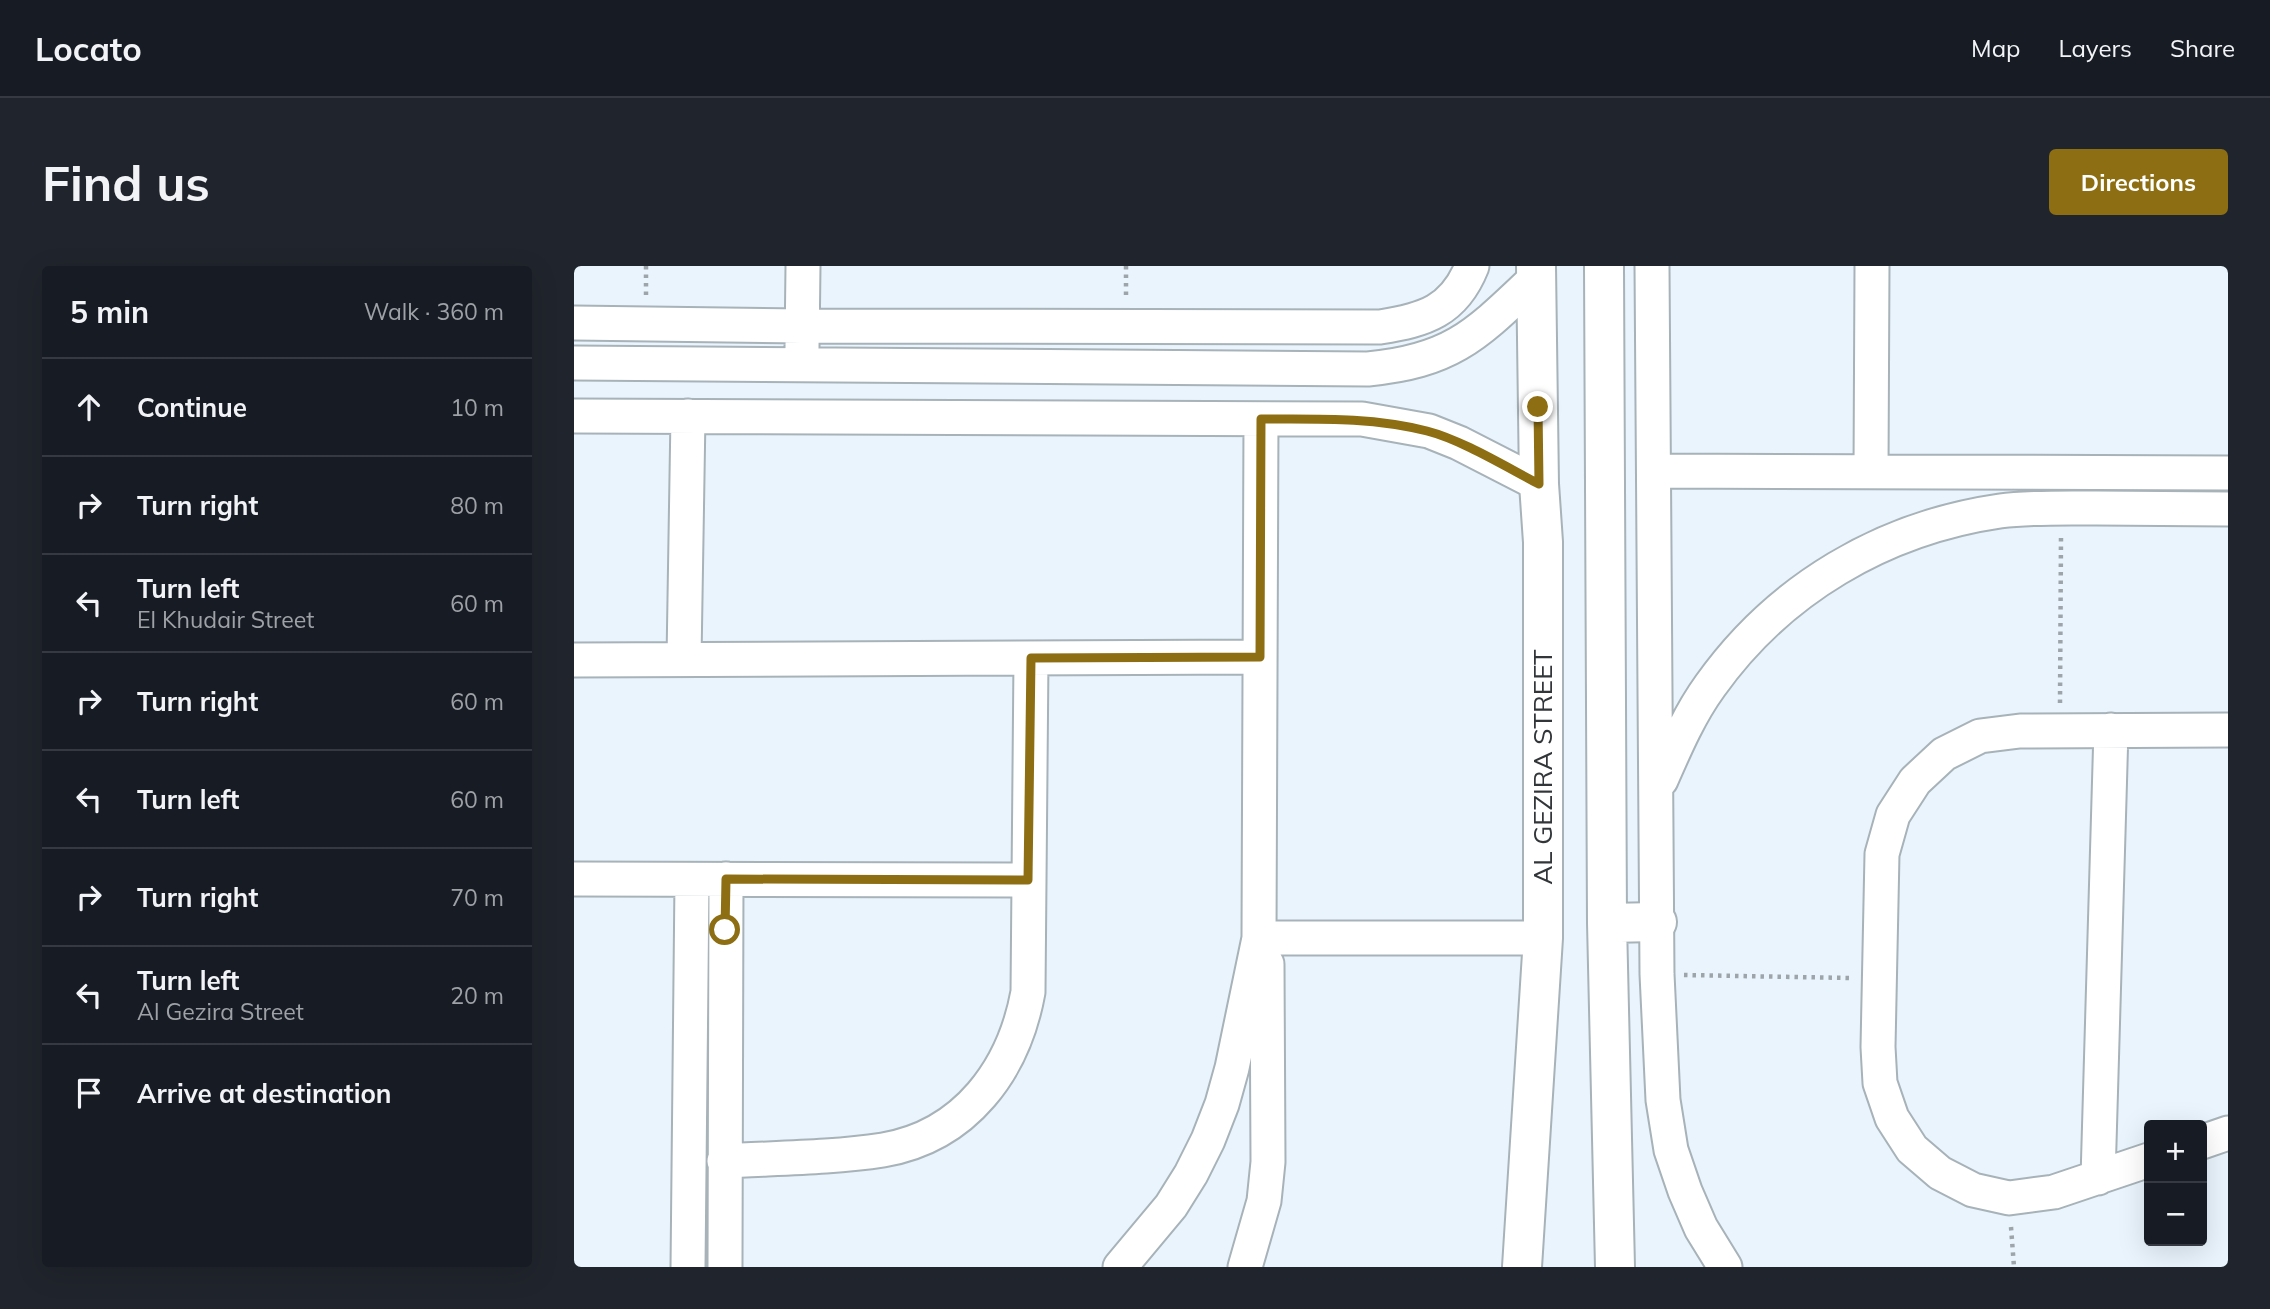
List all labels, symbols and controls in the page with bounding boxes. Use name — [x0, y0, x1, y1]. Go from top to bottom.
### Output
text: Locato — [35, 28, 142, 69]
text: Map — [1971, 33, 2020, 63]
text: Layers — [2058, 33, 2132, 63]
text: Share — [2170, 33, 2235, 63]
button: Directions — [2049, 149, 2228, 215]
text: Find us — [42, 152, 210, 213]
text: 5 min — [70, 293, 149, 331]
text: Walk · 360 m — [364, 297, 504, 326]
icon: ahead — [70, 388, 108, 426]
text: Continue — [137, 391, 247, 424]
route end — [1522, 391, 1553, 422]
text: 10 m — [450, 393, 504, 422]
icon: right — [70, 486, 108, 524]
text: Turn right — [137, 489, 258, 522]
text: 80 m — [450, 491, 504, 520]
text: Turn left — [137, 572, 239, 605]
icon: left — [70, 584, 108, 622]
text: 60 m — [450, 589, 504, 618]
text: El Khudair Street — [137, 605, 314, 634]
street label: AL GEZIRA STREET — [1526, 649, 1559, 885]
icon: right — [70, 682, 108, 720]
text: Turn right — [137, 685, 258, 718]
text: 60 m — [450, 687, 504, 716]
icon: left — [70, 780, 108, 818]
text: Turn left — [137, 783, 239, 816]
text: 60 m — [450, 785, 504, 814]
icon: right — [70, 878, 108, 916]
text: Turn right — [137, 881, 258, 914]
text: 70 m — [450, 883, 504, 912]
route start — [709, 914, 740, 945]
text: Turn left — [137, 964, 239, 997]
icon: left — [70, 976, 108, 1014]
text: 20 m — [450, 981, 504, 1010]
text: Al Gezira Street — [137, 997, 304, 1026]
icon: arrive — [70, 1074, 108, 1112]
text: Arrive at destination — [137, 1077, 392, 1110]
map controls — [2144, 1120, 2207, 1246]
button: + — [2144, 1120, 2207, 1183]
button: − — [2144, 1183, 2207, 1246]

